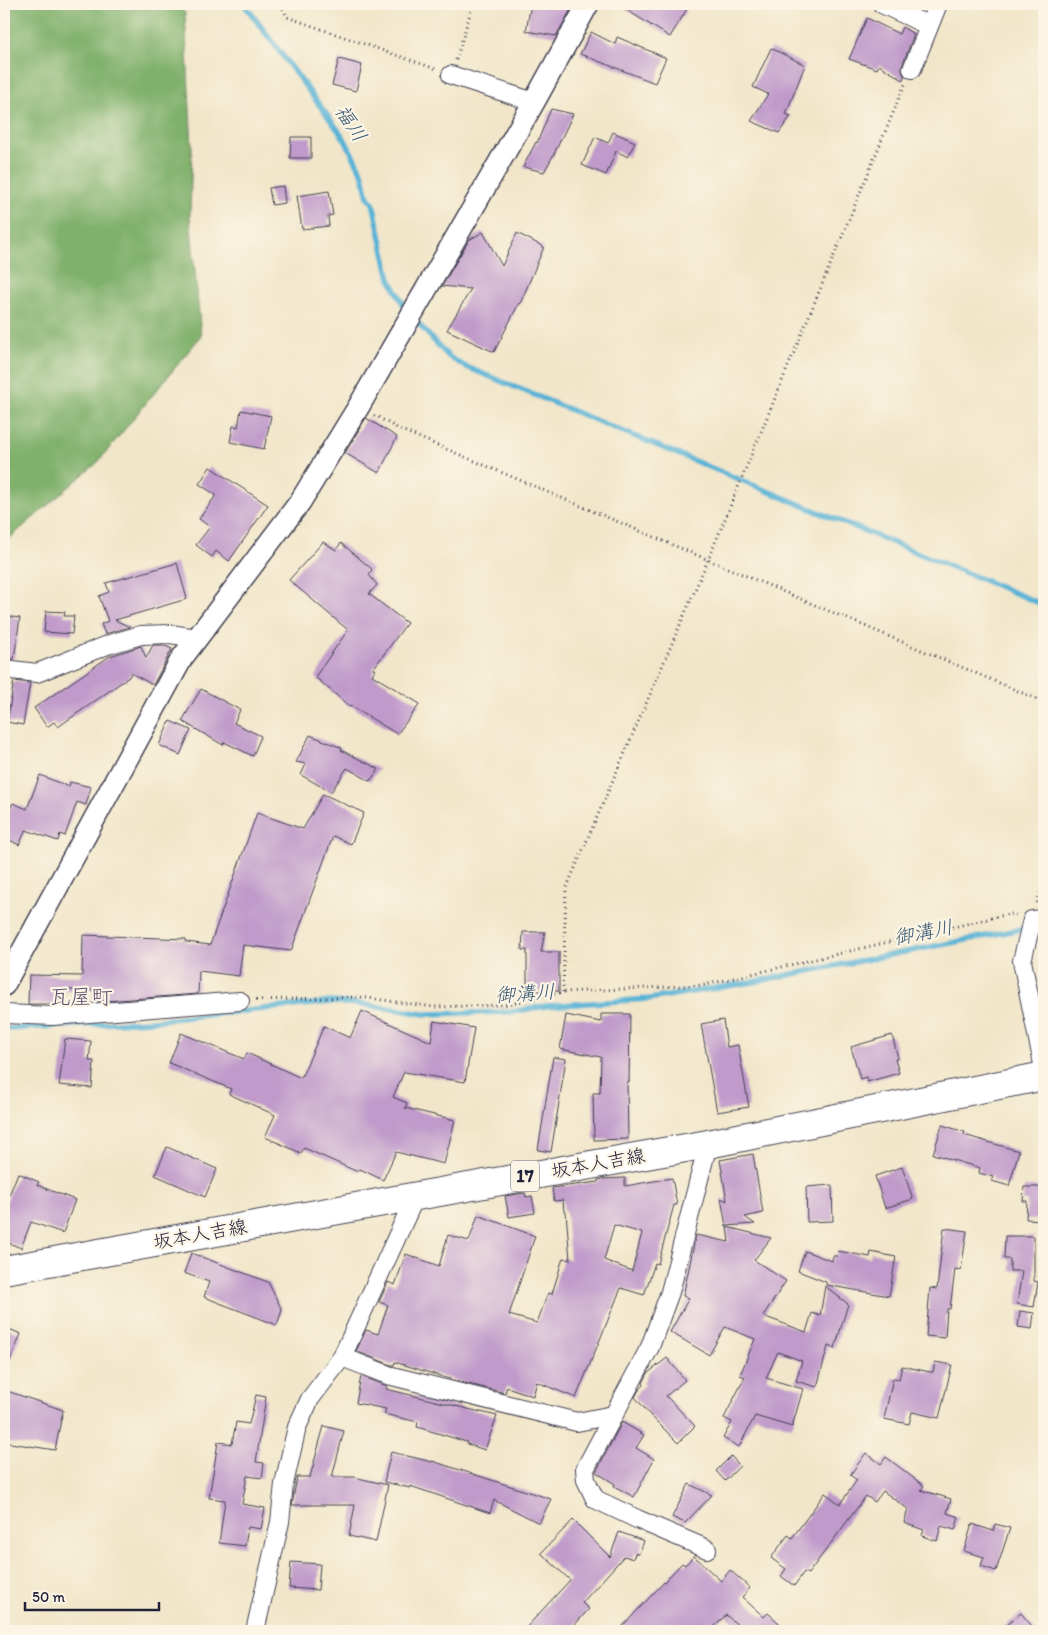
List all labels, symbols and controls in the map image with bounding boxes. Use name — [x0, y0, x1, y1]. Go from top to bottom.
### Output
water label: 福川 — [330, 100, 372, 146]
water label: 御溝川 — [891, 914, 955, 950]
water label: 御溝川 — [494, 979, 556, 1007]
district label: 瓦屋町 — [50, 984, 113, 1009]
street label: 坂本人吉線 — [549, 1143, 647, 1183]
road number: 17 — [511, 1160, 539, 1192]
street label: 坂本人吉線 — [151, 1214, 249, 1254]
scale bar — [25, 1580, 159, 1612]
text: 50 m — [32, 1588, 65, 1606]

